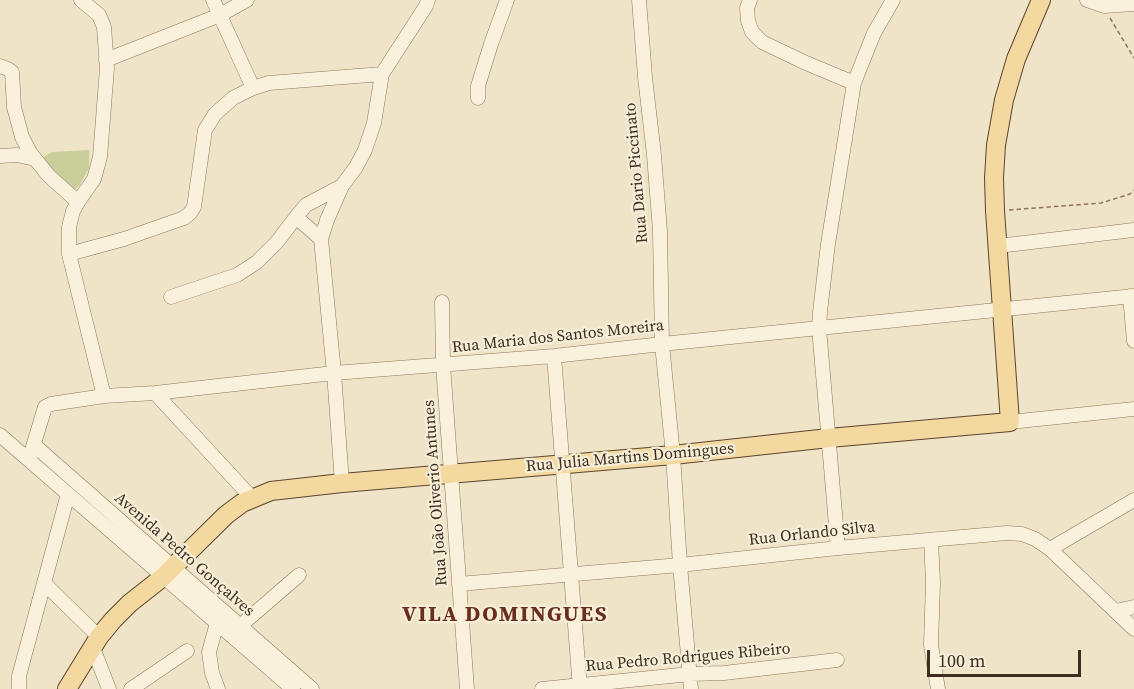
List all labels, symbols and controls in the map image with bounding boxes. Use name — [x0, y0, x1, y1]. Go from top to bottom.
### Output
street label: Rua Dario Piccinato — [621, 102, 653, 244]
street label: Rua Maria dos Santos Moreira — [451, 316, 665, 358]
street label: Rua João Oliverio Antunes — [420, 399, 452, 587]
street label: Rua Julia Martins Domingues — [525, 439, 735, 477]
street label: Avenida Pedro Gonçalves — [110, 489, 258, 621]
street label: Rua Orlando Silva — [748, 518, 876, 550]
district label: VILA DOMINGUES — [402, 602, 608, 628]
scale bar — [930, 638, 1084, 676]
street label: Rua Pedro Rodrigues Ribeiro — [585, 639, 791, 677]
text: 100 m — [938, 648, 985, 673]

